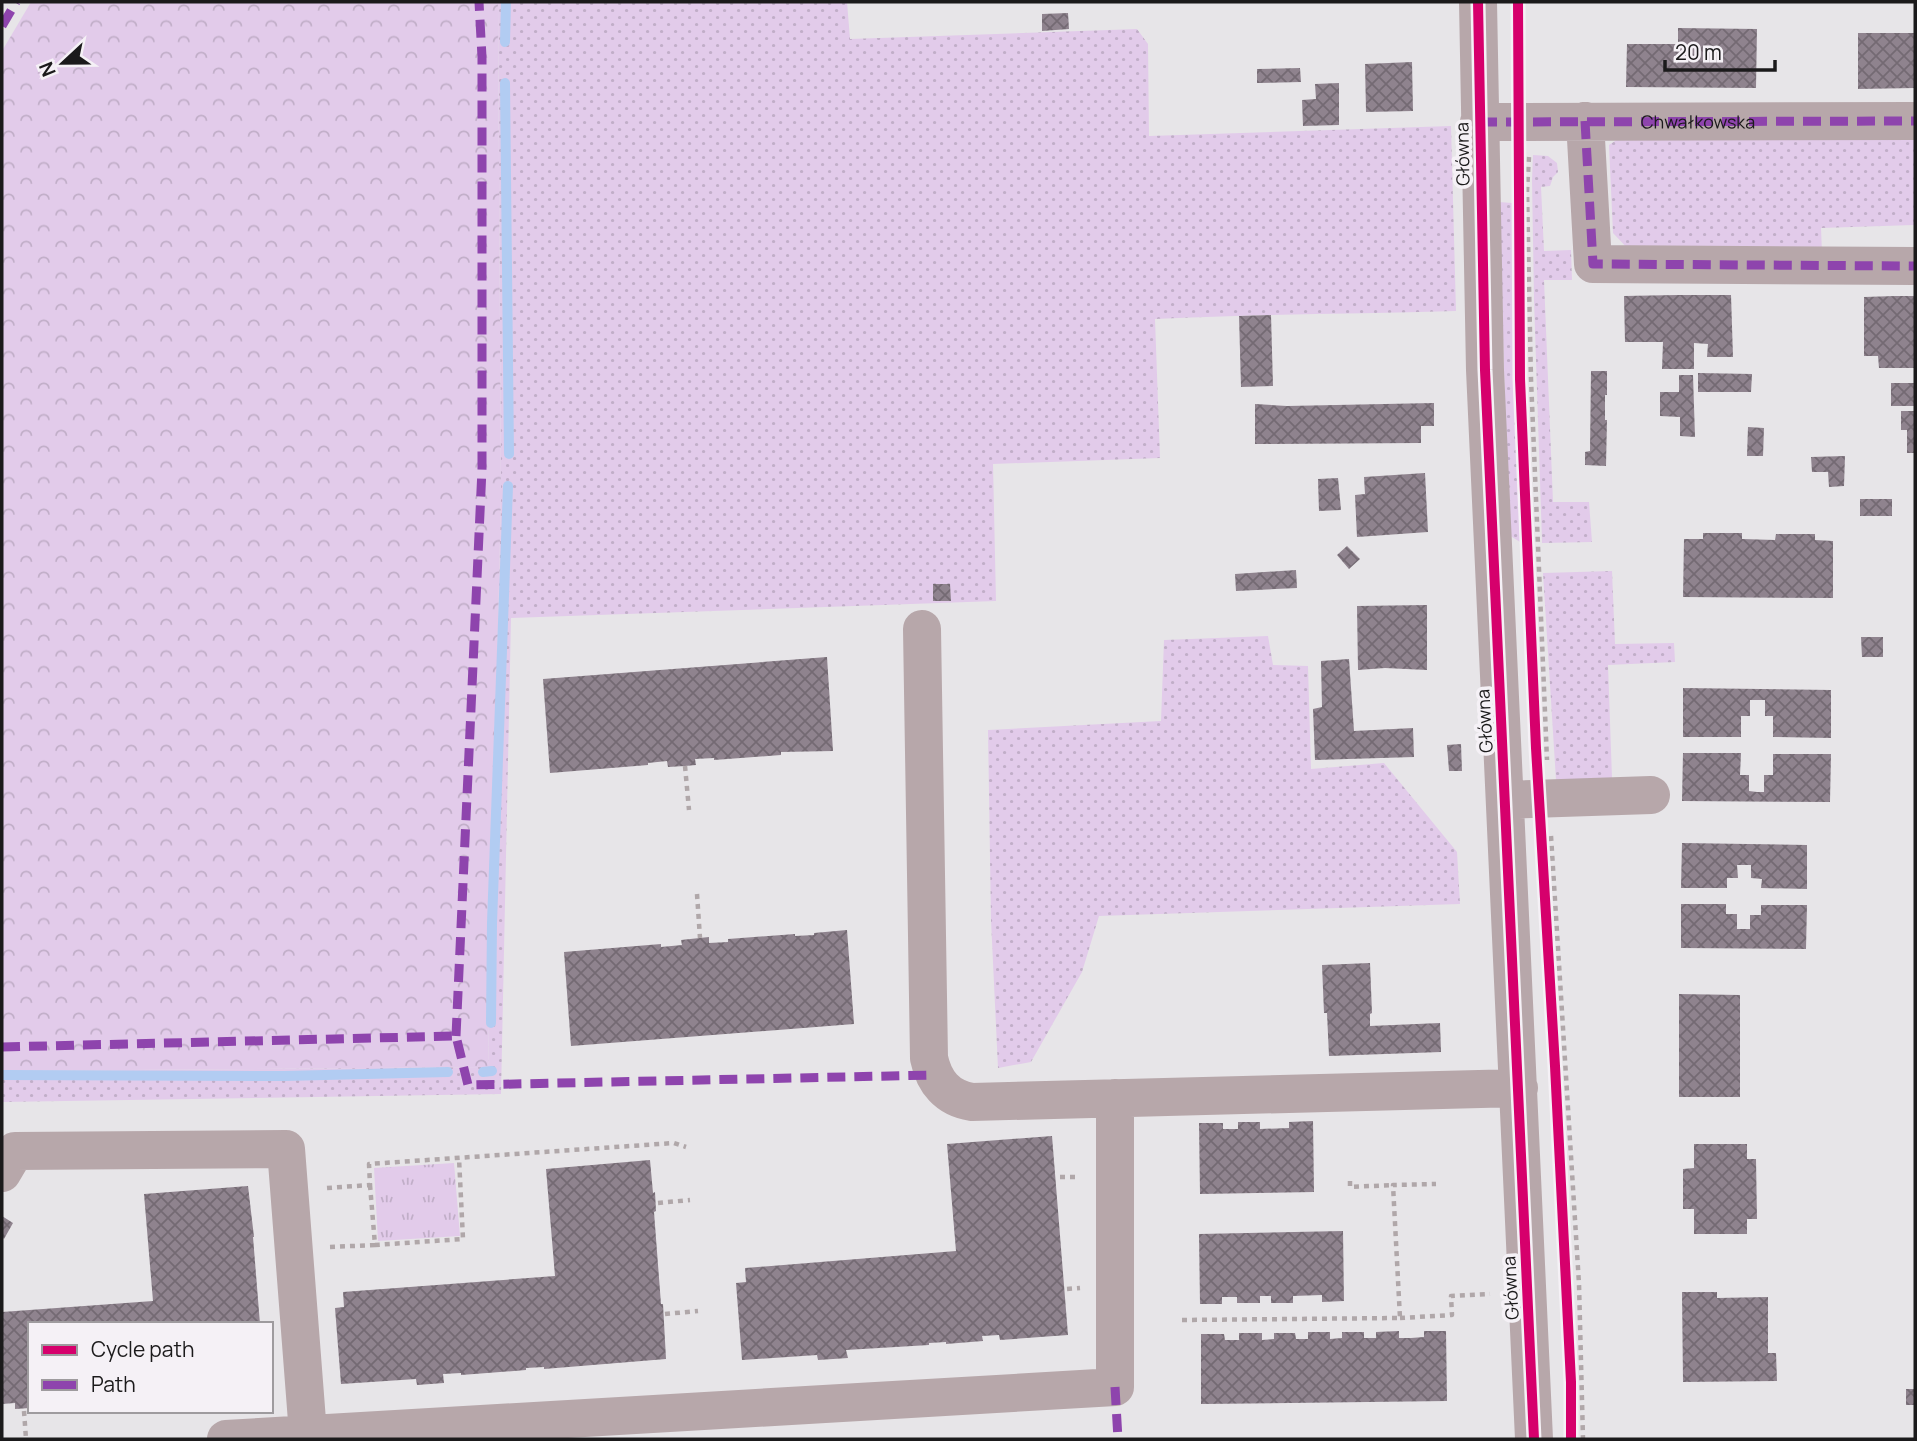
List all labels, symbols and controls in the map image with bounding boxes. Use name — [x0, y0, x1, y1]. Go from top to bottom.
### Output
north arrow — [28, 28, 98, 98]
scale bar — [1665, 28, 1775, 72]
text: 20 m — [1675, 38, 1722, 66]
text: N — [33, 58, 62, 81]
street label: Chwałkowska — [1641, 109, 1755, 134]
street label: Główna — [1449, 122, 1475, 186]
street label: Główna — [1470, 688, 1498, 754]
street label: Główna — [1496, 1255, 1524, 1321]
legend — [28, 1322, 273, 1413]
text: Cycle path — [91, 1335, 194, 1363]
text: Path — [91, 1370, 136, 1398]

